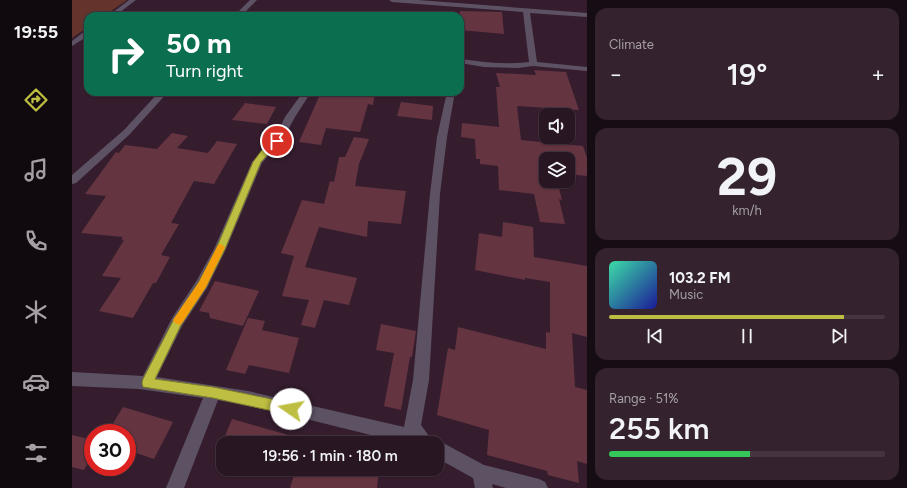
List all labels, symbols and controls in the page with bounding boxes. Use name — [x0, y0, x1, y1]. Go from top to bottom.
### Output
text: 19:55 — [14, 21, 58, 43]
text: 50 m — [166, 26, 232, 60]
icon: right — [100, 28, 152, 80]
text: Climate — [609, 37, 654, 52]
text: 19° — [726, 56, 768, 93]
text: Turn right — [166, 60, 243, 82]
text: − — [609, 61, 623, 88]
text: + — [871, 61, 885, 88]
icon: directions — [22, 86, 50, 114]
map controls — [539, 108, 575, 188]
button: sound — [539, 108, 575, 144]
pin — [260, 124, 294, 158]
icon: arrive — [266, 130, 288, 152]
text: 29 — [717, 146, 777, 208]
button: layers — [539, 152, 575, 188]
icon: music — [22, 156, 50, 184]
text: km/h — [732, 203, 762, 218]
icon: phone — [22, 227, 50, 255]
text: 103.2 FM — [669, 269, 731, 287]
text: Music — [669, 287, 703, 302]
icon: climate — [22, 298, 50, 326]
icon: previous — [644, 325, 666, 347]
icon: pause — [736, 325, 758, 347]
icon: next — [828, 325, 850, 347]
icon: car — [22, 368, 50, 396]
position arrow — [270, 388, 312, 430]
text: Range · 51% — [609, 391, 679, 406]
text: 255 km — [609, 410, 709, 447]
speed limit sign: 30 — [84, 424, 136, 476]
icon: filters — [22, 439, 50, 467]
text: 19:56 · 1 min · 180 m — [262, 447, 398, 465]

